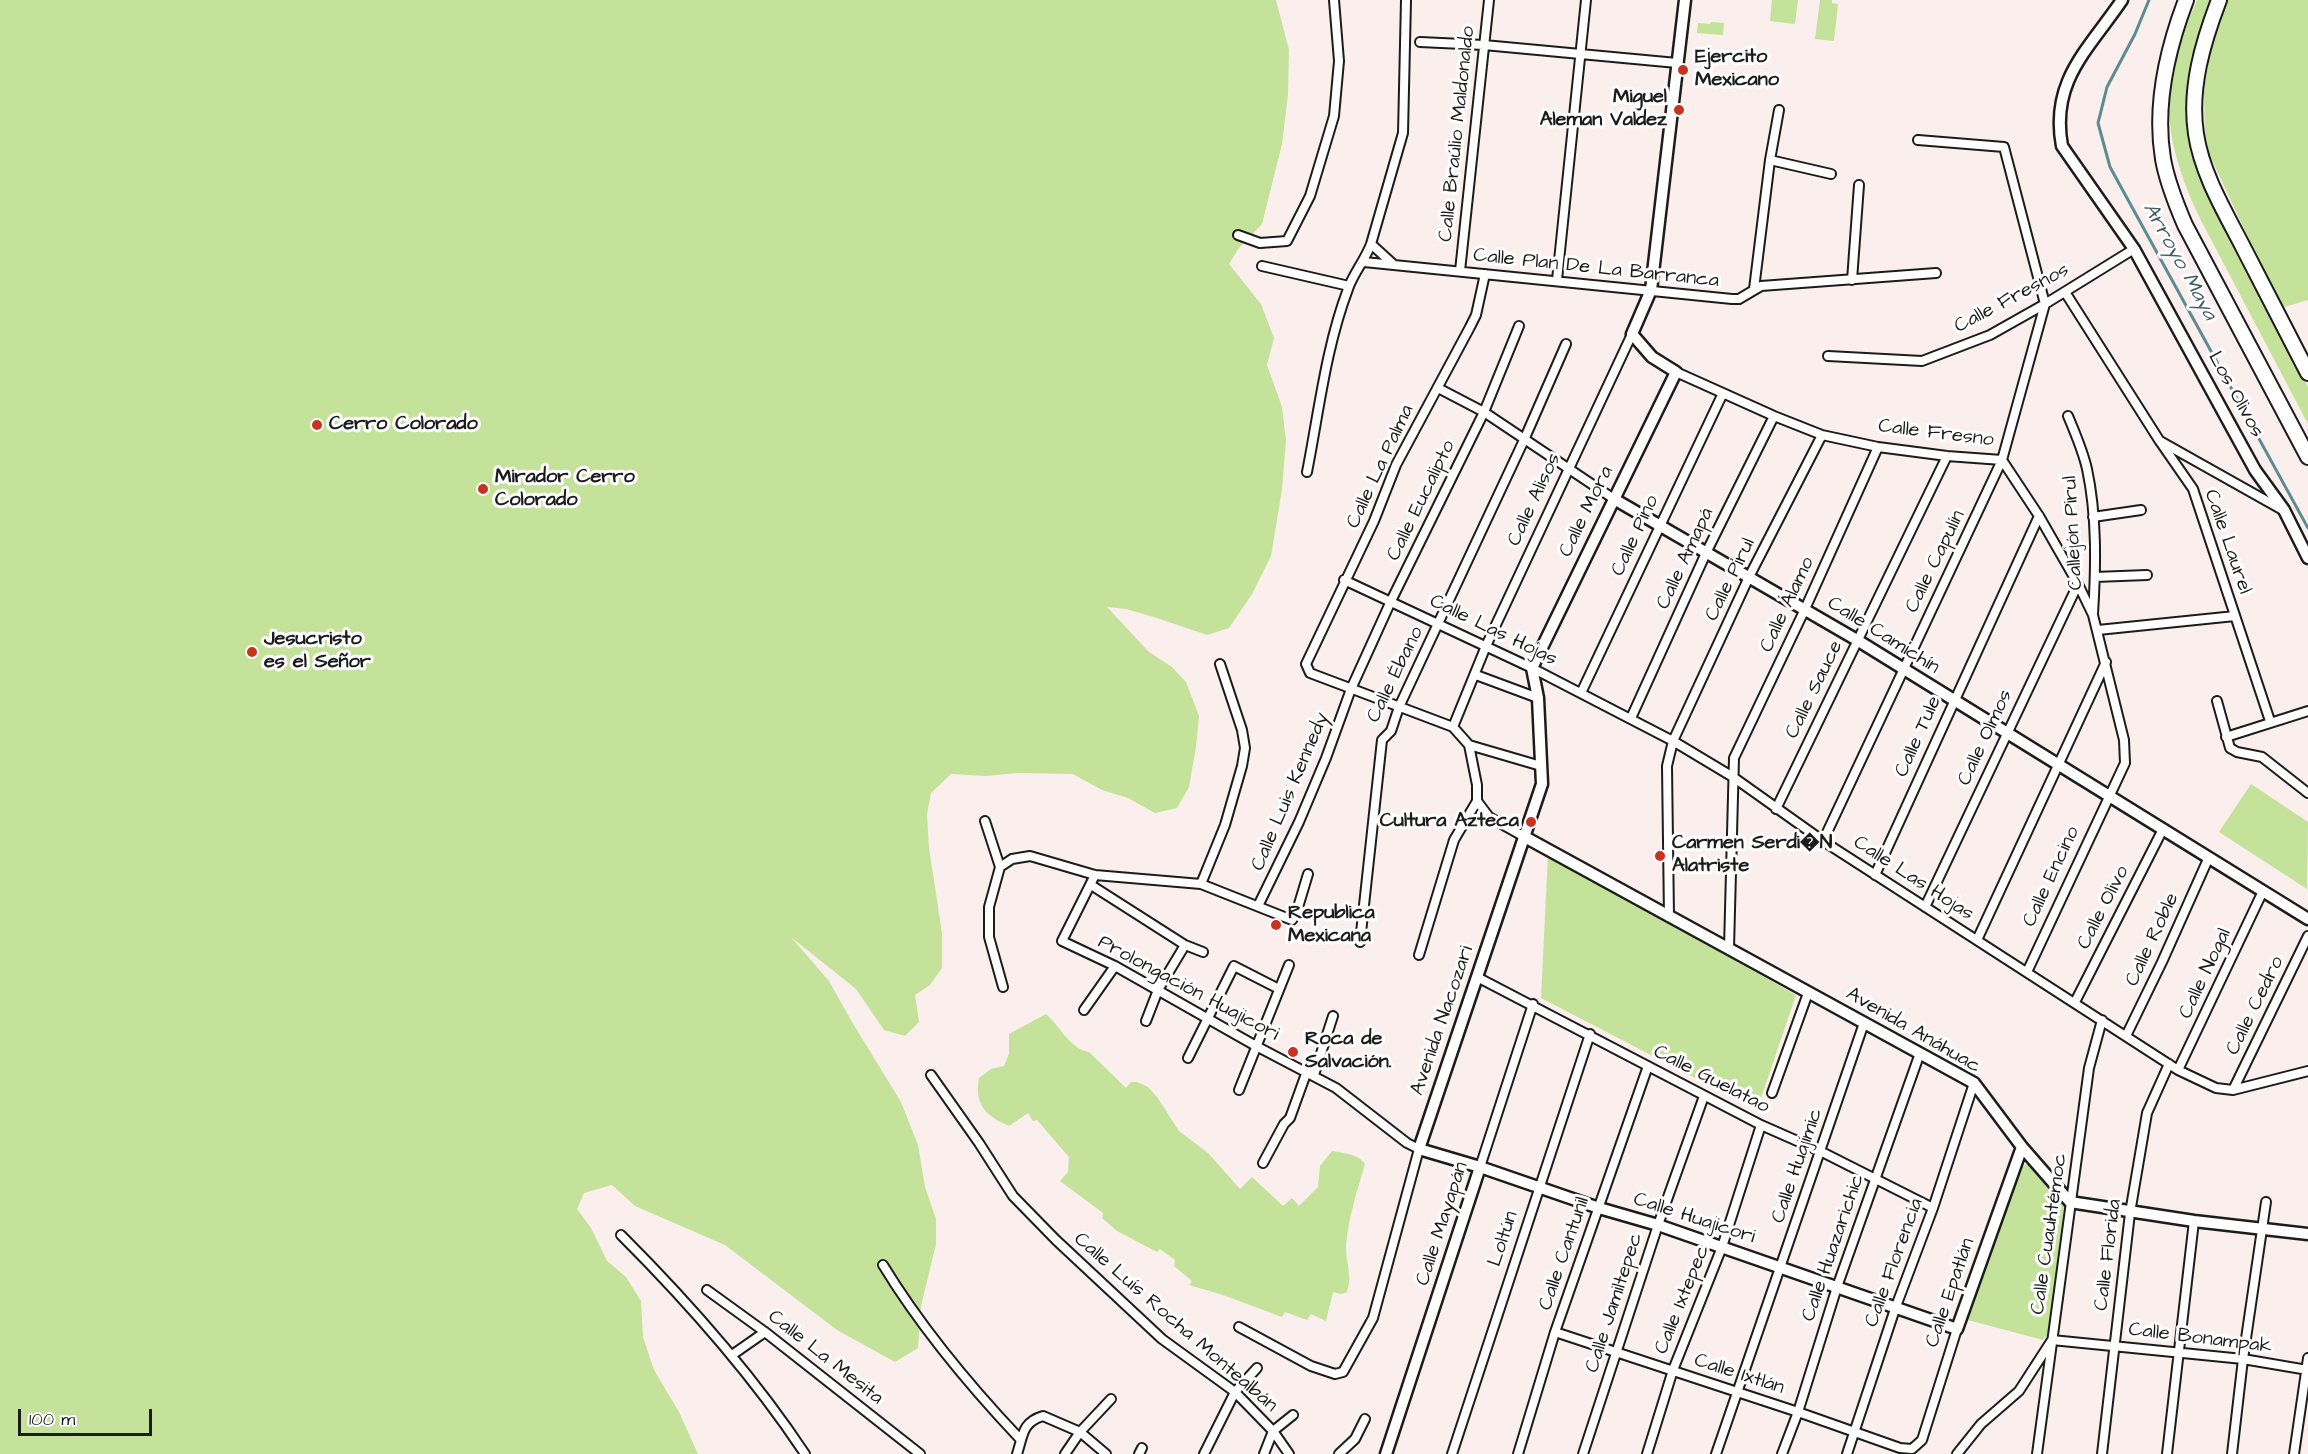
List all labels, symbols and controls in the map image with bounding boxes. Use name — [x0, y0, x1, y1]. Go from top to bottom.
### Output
street label: Calle Braúlio Maldonaldo — [1435, 25, 1481, 243]
place label: Ejercito Mexicano — [1695, 46, 1779, 93]
marker: Ejercito Mexicano — [1676, 63, 1690, 77]
place label: Miguel Aleman Valdez — [1540, 86, 1667, 133]
marker: Miguel Aleman Valdez — [1672, 103, 1686, 117]
water label: Arroyo Maya — [2136, 199, 2222, 325]
street label: Calle Plan De La Barranca — [1472, 244, 1720, 294]
street label: Calle Fresnos — [1951, 259, 2073, 339]
street label: Los Olivos — [2202, 348, 2268, 442]
street label: Calle La Palma — [1342, 402, 1420, 532]
place label: Cerro Colorado — [329, 413, 478, 437]
street label: Calle Fresno — [1877, 415, 1995, 453]
marker: Cerro Colorado — [310, 418, 324, 432]
street label: Calle Eucalipto — [1383, 437, 1461, 565]
street label: Calle Alisos — [1503, 450, 1567, 550]
street label: Calle Mora — [1555, 462, 1619, 562]
place label: Mirador Cerro Colorado — [495, 466, 635, 513]
street label: Callejón Pirul — [2059, 475, 2089, 591]
marker: Mirador Cerro Colorado — [476, 482, 490, 496]
street label: Calle Laurel — [2198, 487, 2256, 597]
street label: Calle Pino — [1607, 492, 1665, 580]
street label: Calle Amapá — [1652, 504, 1720, 614]
street label: Calle Capulín — [1901, 507, 1971, 617]
street label: Calle Pirul — [1701, 534, 1761, 626]
street label: Calle Álamo — [1755, 554, 1821, 656]
street label: Calle Las Hojas — [1425, 590, 1561, 672]
street label: Calle Camichín — [1822, 592, 1944, 680]
street label: Calle Ébano — [1362, 623, 1430, 727]
place label: Jesucristo es el Señor — [264, 628, 371, 675]
street label: Calle Sauce — [1781, 637, 1849, 743]
marker: Jesucristo es el Señor — [245, 645, 259, 659]
street label: Calle Olmos — [1953, 686, 2019, 790]
street label: Calle Tule — [1891, 693, 1947, 781]
street label: Calle Luis Kennedy — [1247, 709, 1335, 875]
place label: Cultura Azteca — [1380, 810, 1519, 834]
marker: Cultura Azteca — [1524, 815, 1538, 829]
street label: Calle Encino — [2018, 823, 2086, 931]
street label: Calle Las Hojas — [1848, 831, 1978, 927]
place label: Carmen Serdi�N Alatriste — [1672, 832, 1832, 879]
marker: Carmen Serdi�N Alatriste — [1653, 849, 1667, 863]
street label: Calle Olivo — [2073, 862, 2135, 954]
street label: Calle Roble — [2121, 890, 2185, 990]
place label: Republica Mexicana — [1288, 902, 1375, 949]
marker: Republica Mexicana — [1269, 918, 1283, 932]
street label: Calle Nogal — [2175, 925, 2237, 1023]
street label: Prolongación Huajicori — [1093, 931, 1283, 1047]
street label: Avenida Nacozari — [1406, 943, 1480, 1099]
street label: Calle Cedro — [2222, 953, 2290, 1059]
street label: Avenida Anáhuac — [1841, 983, 1985, 1079]
place label: Roca de Salvación. — [1305, 1028, 1391, 1075]
street label: Calle Guelatao — [1649, 1040, 1773, 1120]
marker: Roca de Salvación. — [1286, 1045, 1300, 1059]
street label: Calle Huajimic — [1767, 1105, 1829, 1227]
street label: Calle Cuauhtémoc — [2027, 1152, 2073, 1316]
street label: Calle Mayapán — [1412, 1159, 1474, 1289]
street label: Calle Huazarichic — [1798, 1171, 1870, 1325]
street label: Calle Huajicori — [1630, 1188, 1758, 1250]
street label: Calle Cantunil — [1534, 1194, 1596, 1314]
street label: Calle Florencia — [1861, 1195, 1929, 1331]
street label: Calle Florida — [2090, 1198, 2128, 1312]
street label: Loltún — [1484, 1208, 1524, 1270]
street label: Calle Luís Rocha Montealbán — [1068, 1228, 1282, 1418]
street label: Calle Jamiltepec — [1581, 1230, 1649, 1376]
street label: Calle Epatlán — [1921, 1235, 1981, 1351]
street label: Calle Ixtepec — [1650, 1242, 1716, 1358]
street label: Calle La Mesita — [762, 1305, 888, 1411]
street label: Calle Bonampak — [2127, 1318, 2273, 1360]
street label: Calle Ixtlán — [1691, 1349, 1787, 1401]
scale bar — [21, 1397, 154, 1435]
text: 100 m — [29, 1407, 75, 1432]

